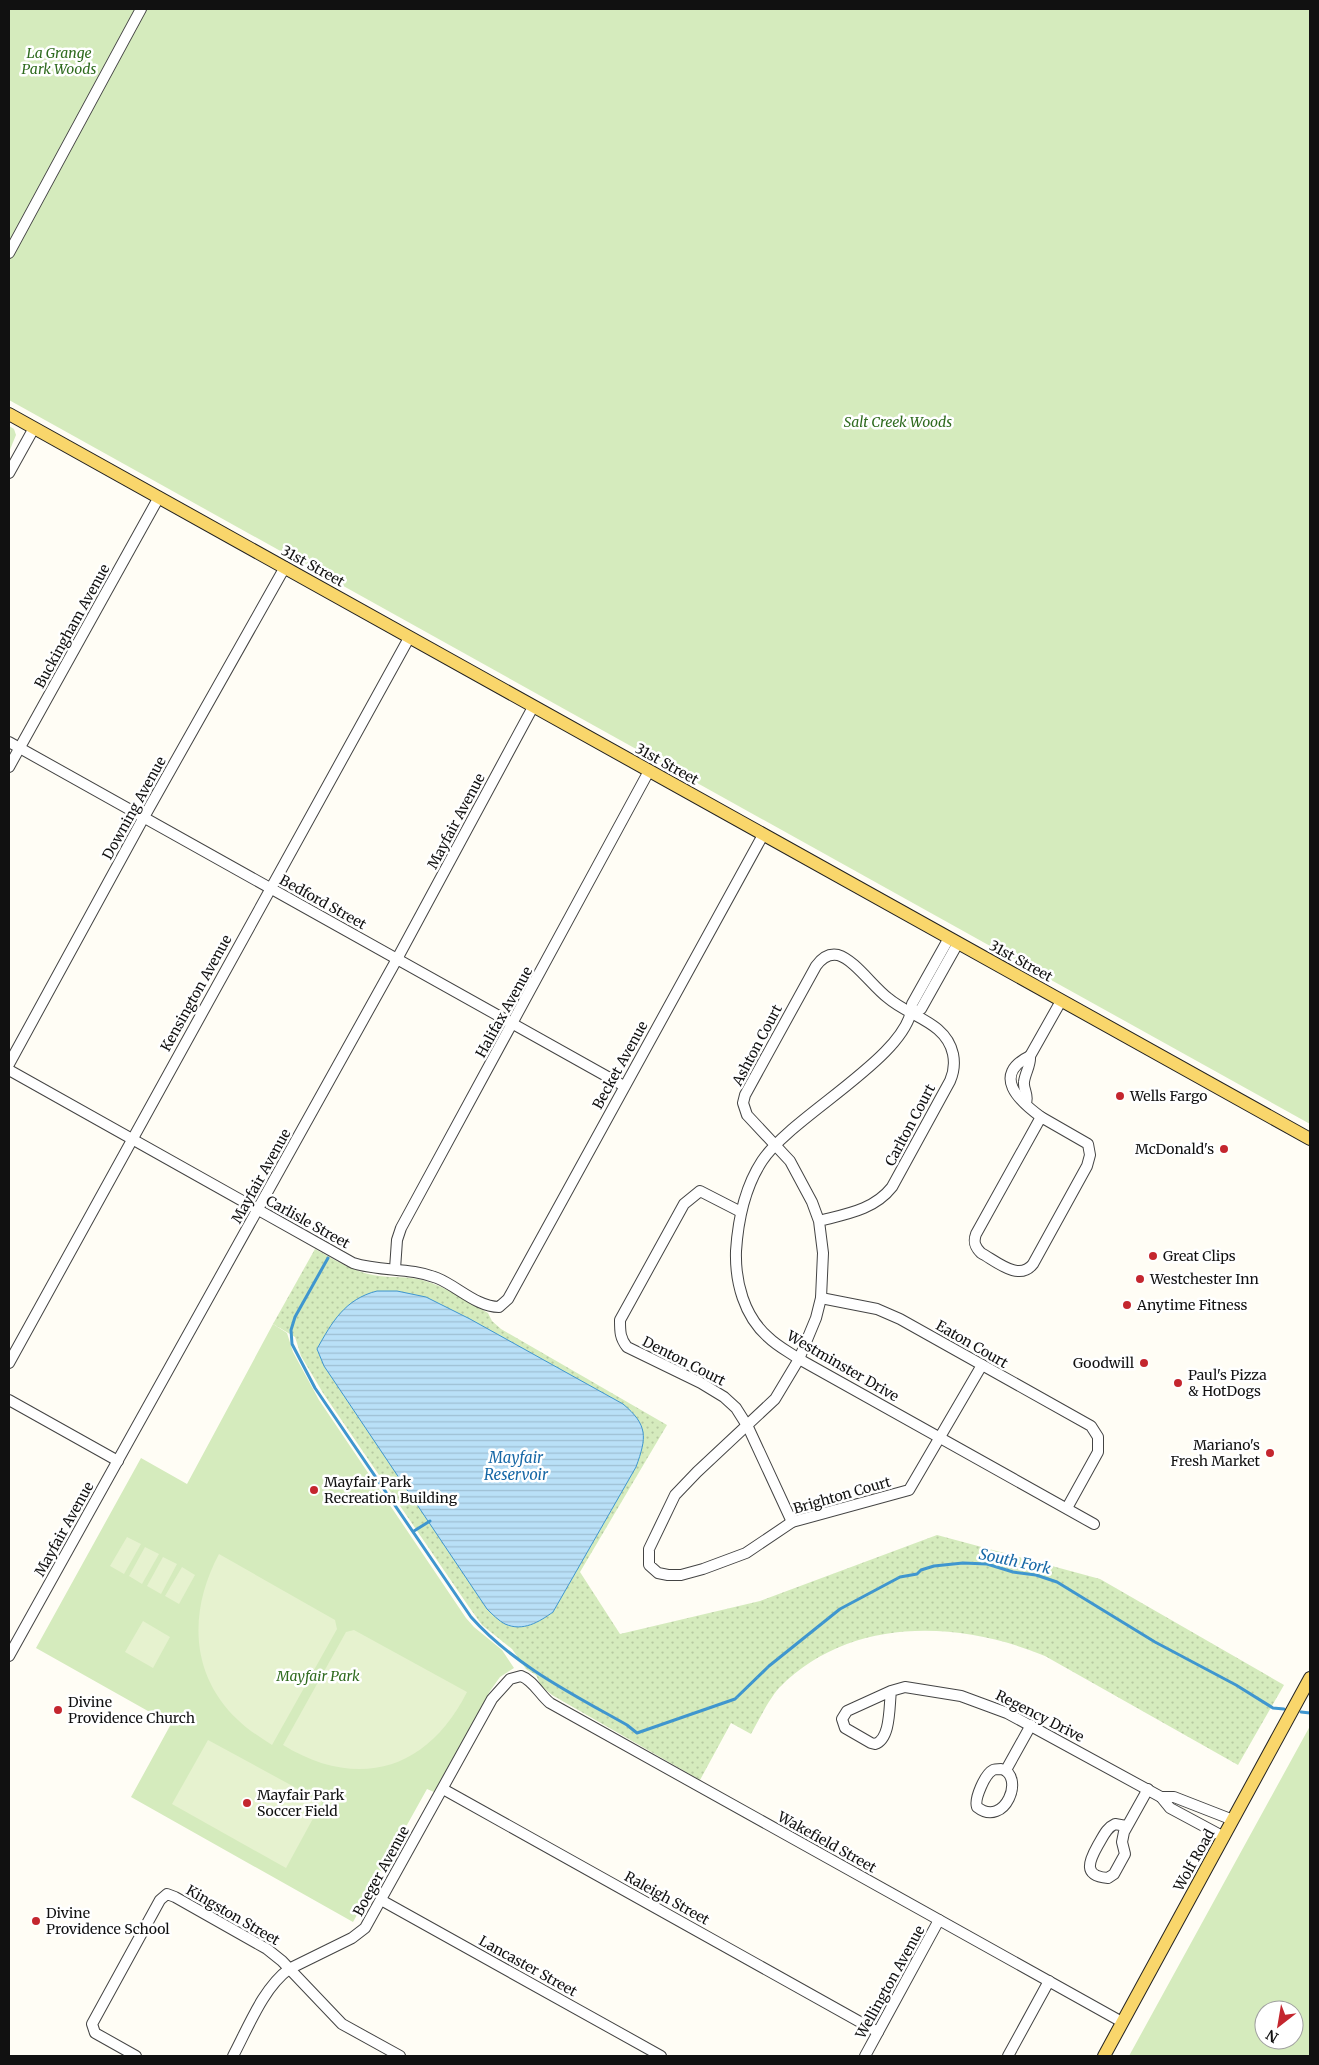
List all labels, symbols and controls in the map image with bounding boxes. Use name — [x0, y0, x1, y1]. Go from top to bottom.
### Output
park label: La Grange Park Woods — [22, 44, 97, 78]
park label: Salt Creek Woods — [844, 413, 952, 431]
street label: 31st Street — [278, 541, 348, 591]
street label: Buckingham Avenue — [30, 561, 114, 691]
street label: 31st Street — [632, 739, 702, 789]
street label: Downing Avenue — [98, 753, 170, 863]
street label: Mayfair Avenue — [423, 770, 489, 872]
street label: Bedford Street — [276, 871, 370, 934]
street label: Kensington Avenue — [157, 932, 235, 1054]
street label: 31st Street — [986, 936, 1056, 986]
street label: Halifax Avenue — [472, 963, 536, 1061]
street label: Ashton Court — [728, 1001, 786, 1089]
street label: Becket Avenue — [588, 1018, 652, 1112]
street label: Carlton Court — [881, 1080, 939, 1169]
place label: Wells Fargo — [1129, 1087, 1207, 1105]
marker: Wells Fargo — [1114, 1090, 1126, 1102]
street label: Mayfair Avenue — [228, 1126, 294, 1226]
place label: McDonald's — [1135, 1140, 1214, 1158]
marker: McDonald's — [1218, 1143, 1230, 1155]
street label: Carlisle Street — [263, 1192, 354, 1253]
place label: Great Clips — [1163, 1247, 1236, 1265]
marker: Great Clips — [1147, 1250, 1159, 1262]
place label: Westchester Inn — [1149, 1270, 1259, 1288]
marker: Westchester Inn — [1134, 1273, 1146, 1285]
place label: Anytime Fitness — [1136, 1296, 1248, 1314]
marker: Anytime Fitness — [1121, 1299, 1133, 1311]
street label: Eaton Court — [933, 1316, 1012, 1372]
street label: Westminster Drive — [783, 1326, 902, 1405]
street label: Denton Court — [639, 1332, 729, 1390]
place label: Goodwill — [1073, 1354, 1135, 1372]
marker: Goodwill — [1138, 1357, 1150, 1369]
place label: Paul's Pizza & HotDogs — [1188, 1366, 1267, 1400]
marker: Paul's Pizza & HotDogs — [1172, 1377, 1184, 1389]
place label: Mariano's Fresh Market — [1171, 1436, 1261, 1470]
marker: Mariano's Fresh Market — [1264, 1447, 1276, 1459]
water label: Mayfair Reservoir — [484, 1448, 549, 1484]
street label: Brighton Court — [791, 1472, 893, 1518]
place label: Mayfair Park Recreation Building — [324, 1473, 458, 1507]
street label: Mayfair Avenue — [31, 1479, 97, 1579]
marker: Mayfair Park Recreation Building — [308, 1484, 320, 1496]
water label: South Fork — [977, 1544, 1053, 1578]
park label: Mayfair Park — [275, 1667, 360, 1685]
street label: Regency Drive — [993, 1686, 1087, 1746]
place label: Divine Providence Church — [68, 1693, 195, 1727]
marker: Divine Providence Church — [52, 1704, 64, 1716]
place label: Mayfair Park Soccer Field — [257, 1786, 345, 1820]
marker: Mayfair Park Soccer Field — [241, 1797, 253, 1809]
street label: Wakefield Street — [774, 1807, 880, 1877]
street label: Boeger Avenue — [349, 1823, 413, 1919]
street label: Wolf Road — [1169, 1825, 1219, 1895]
street label: Raleigh Street — [621, 1867, 713, 1929]
street label: Kingston Street — [183, 1881, 283, 1949]
place label: Divine Providence School — [46, 1904, 170, 1938]
marker: Divine Providence School — [30, 1915, 42, 1927]
street label: Wellington Avenue — [851, 1922, 929, 2043]
street label: Lancaster Street — [476, 1932, 581, 2001]
north arrow — [1254, 2000, 1304, 2050]
text: N — [1263, 2026, 1282, 2047]

